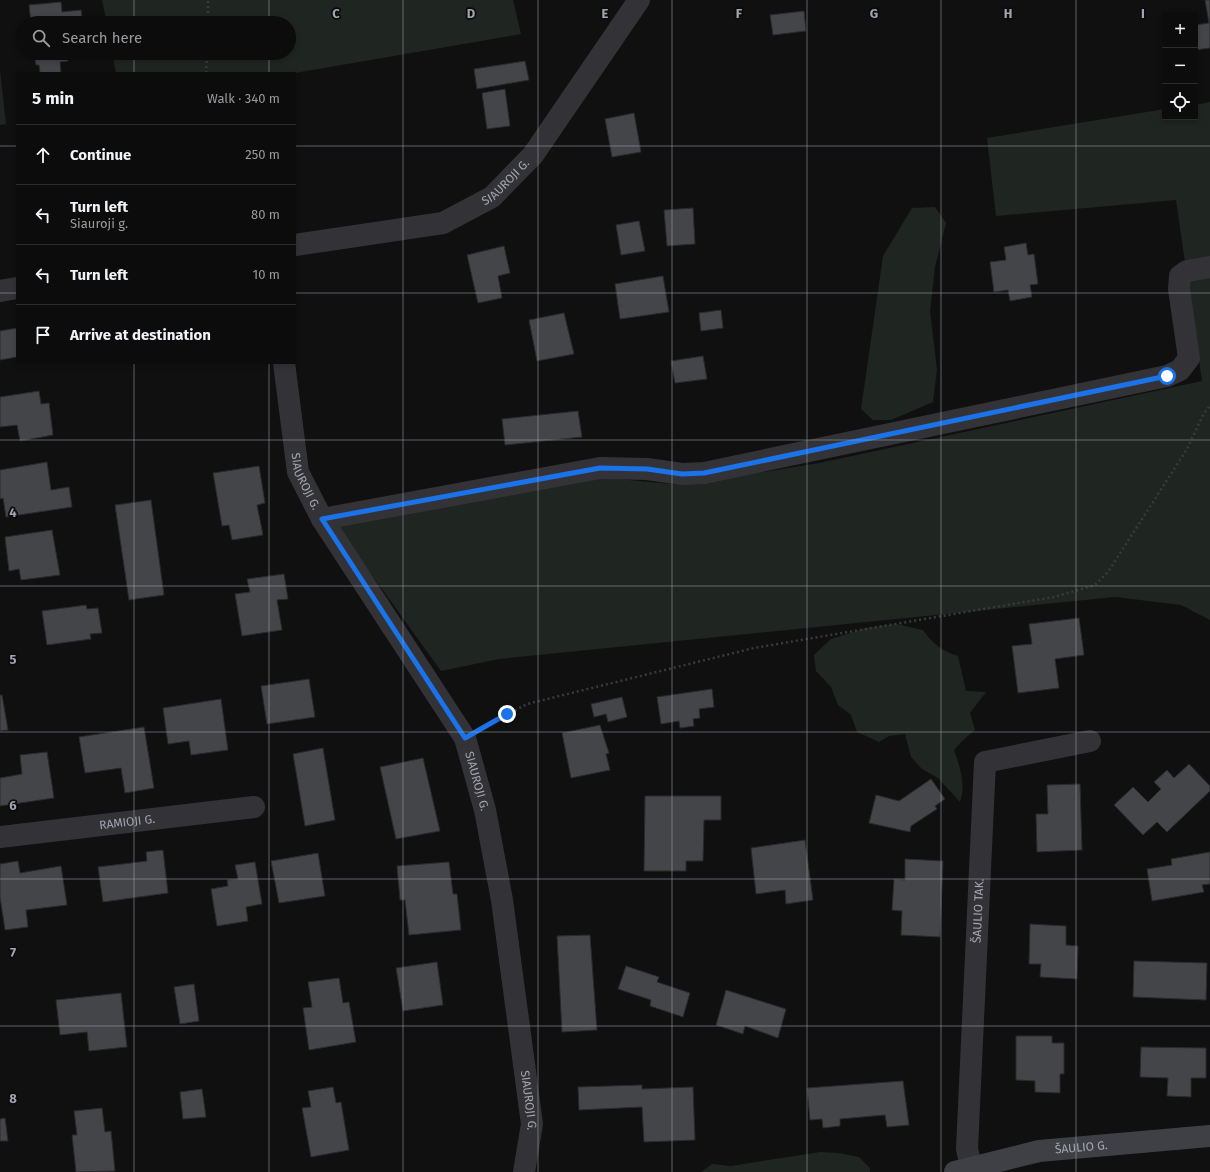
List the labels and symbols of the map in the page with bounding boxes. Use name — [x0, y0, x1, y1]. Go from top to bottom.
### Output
text: C — [332, 6, 340, 21]
text: D — [467, 6, 476, 21]
text: E — [602, 6, 609, 21]
text: F — [736, 6, 743, 21]
text: G — [870, 6, 878, 21]
text: H — [1004, 6, 1012, 21]
text: I — [1141, 6, 1145, 21]
street label: SIAUROJI G. — [479, 156, 532, 208]
route start — [1158, 367, 1176, 385]
street label: SIAUROJI G. — [289, 452, 323, 512]
text: 4 — [9, 505, 17, 520]
text: 5 — [10, 652, 17, 667]
route end — [498, 705, 516, 723]
street label: SIAUROJI G. — [462, 750, 492, 813]
text: 6 — [9, 798, 17, 813]
street label: RAMIOJI G. — [98, 812, 156, 832]
street label: ŠAULIO TAK. — [969, 878, 987, 943]
text: 7 — [10, 945, 16, 960]
street label: SIAUROJI G. — [518, 1069, 539, 1132]
text: 8 — [9, 1091, 17, 1106]
street label: ŠAULIO G. — [1054, 1138, 1108, 1157]

